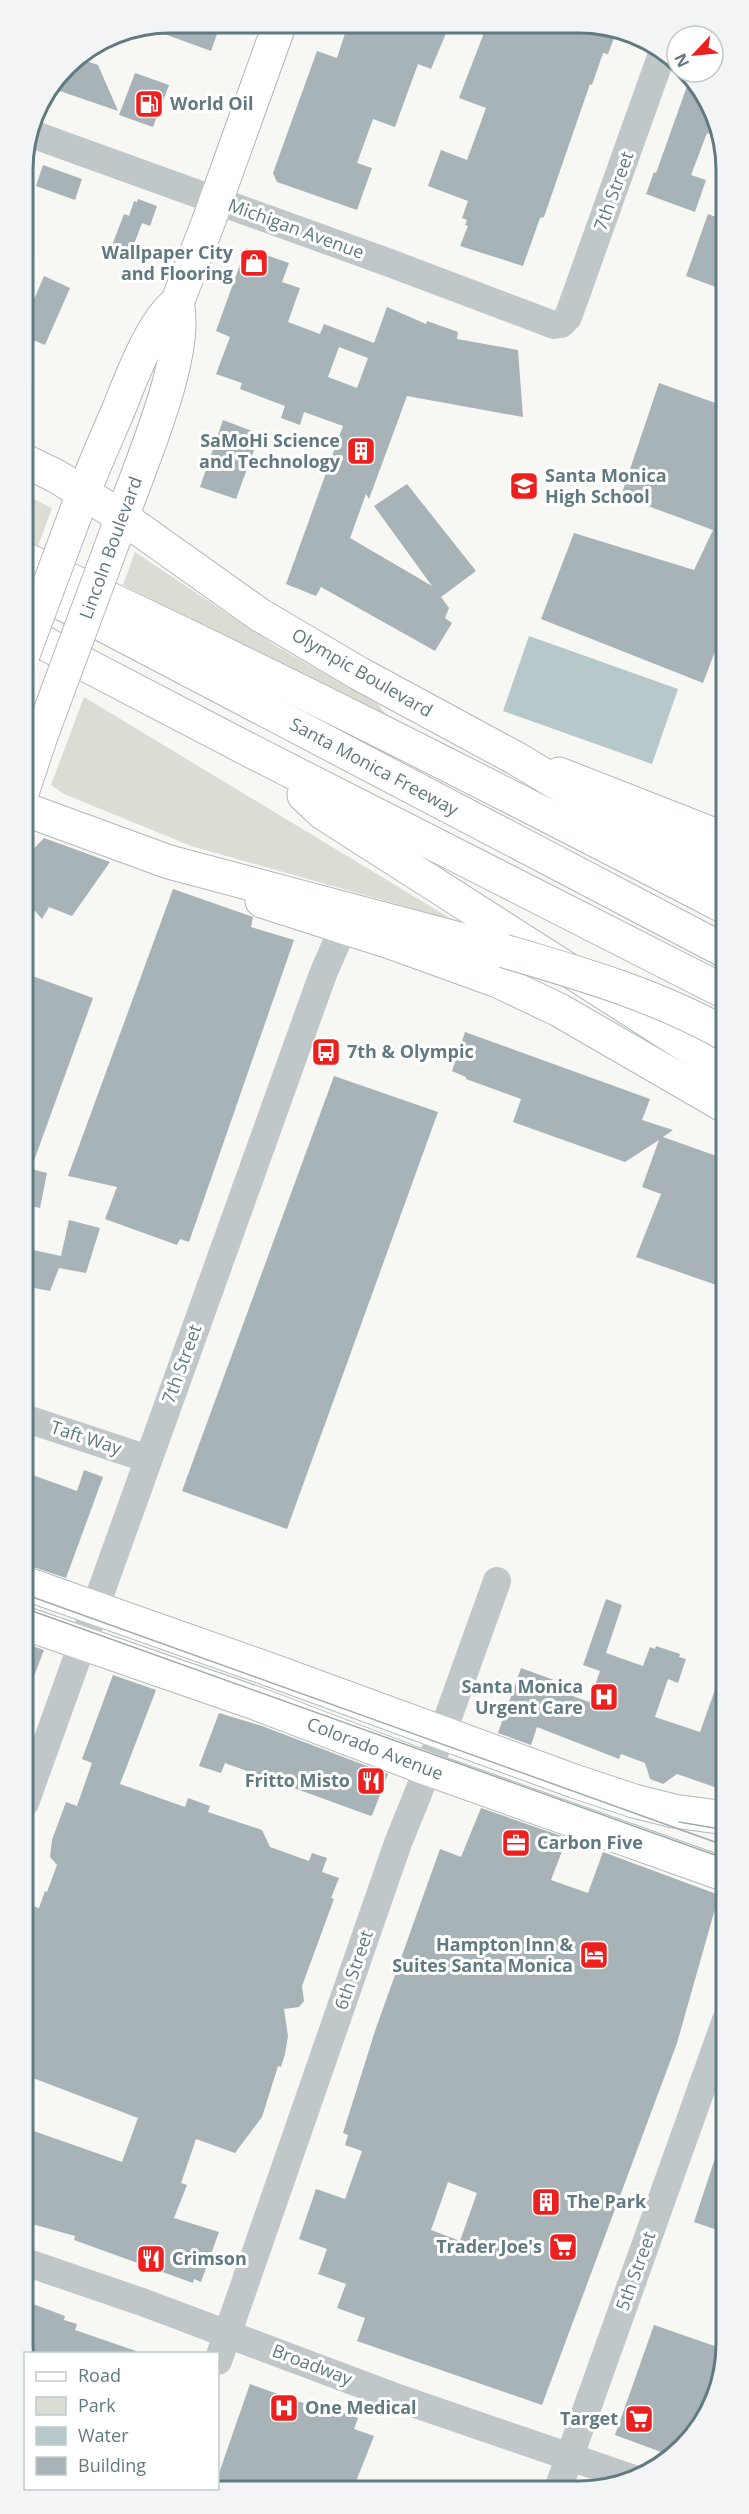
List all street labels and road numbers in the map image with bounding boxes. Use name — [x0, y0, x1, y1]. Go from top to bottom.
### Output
street label: 7th Street — [588, 148, 638, 234]
street label: Michigan Avenue — [225, 192, 368, 264]
street label: Lincoln Boulevard — [73, 473, 147, 622]
street label: Olympic Boulevard — [288, 622, 437, 722]
street label: Santa Monica Freeway — [286, 711, 464, 821]
street label: 7th Street — [156, 1321, 206, 1407]
street label: Taft Way — [48, 1414, 126, 1460]
street label: Colorado Avenue — [304, 1711, 447, 1785]
street label: 6th Street — [328, 1927, 378, 2013]
street label: 5th Street — [610, 2228, 660, 2314]
street label: Broadway — [269, 2338, 357, 2391]

